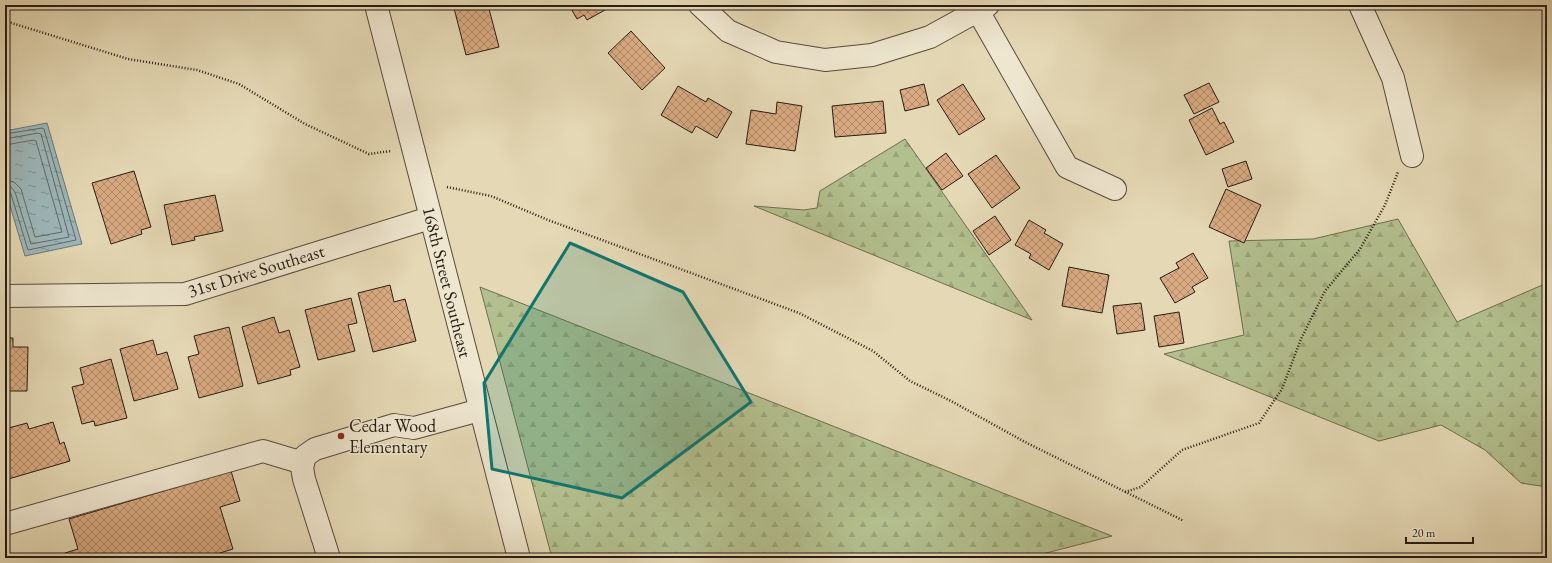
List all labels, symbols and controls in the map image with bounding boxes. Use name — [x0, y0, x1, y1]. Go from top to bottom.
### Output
street label: 168th Street Southeast — [418, 204, 477, 360]
street label: 31st Drive Southeast — [185, 239, 327, 302]
place label: Cedar Wood Elementary — [349, 414, 437, 458]
marker: Cedar Wood Elementary — [336, 431, 346, 441]
scale bar — [1406, 519, 1473, 545]
text: 20 m — [1412, 525, 1436, 541]

